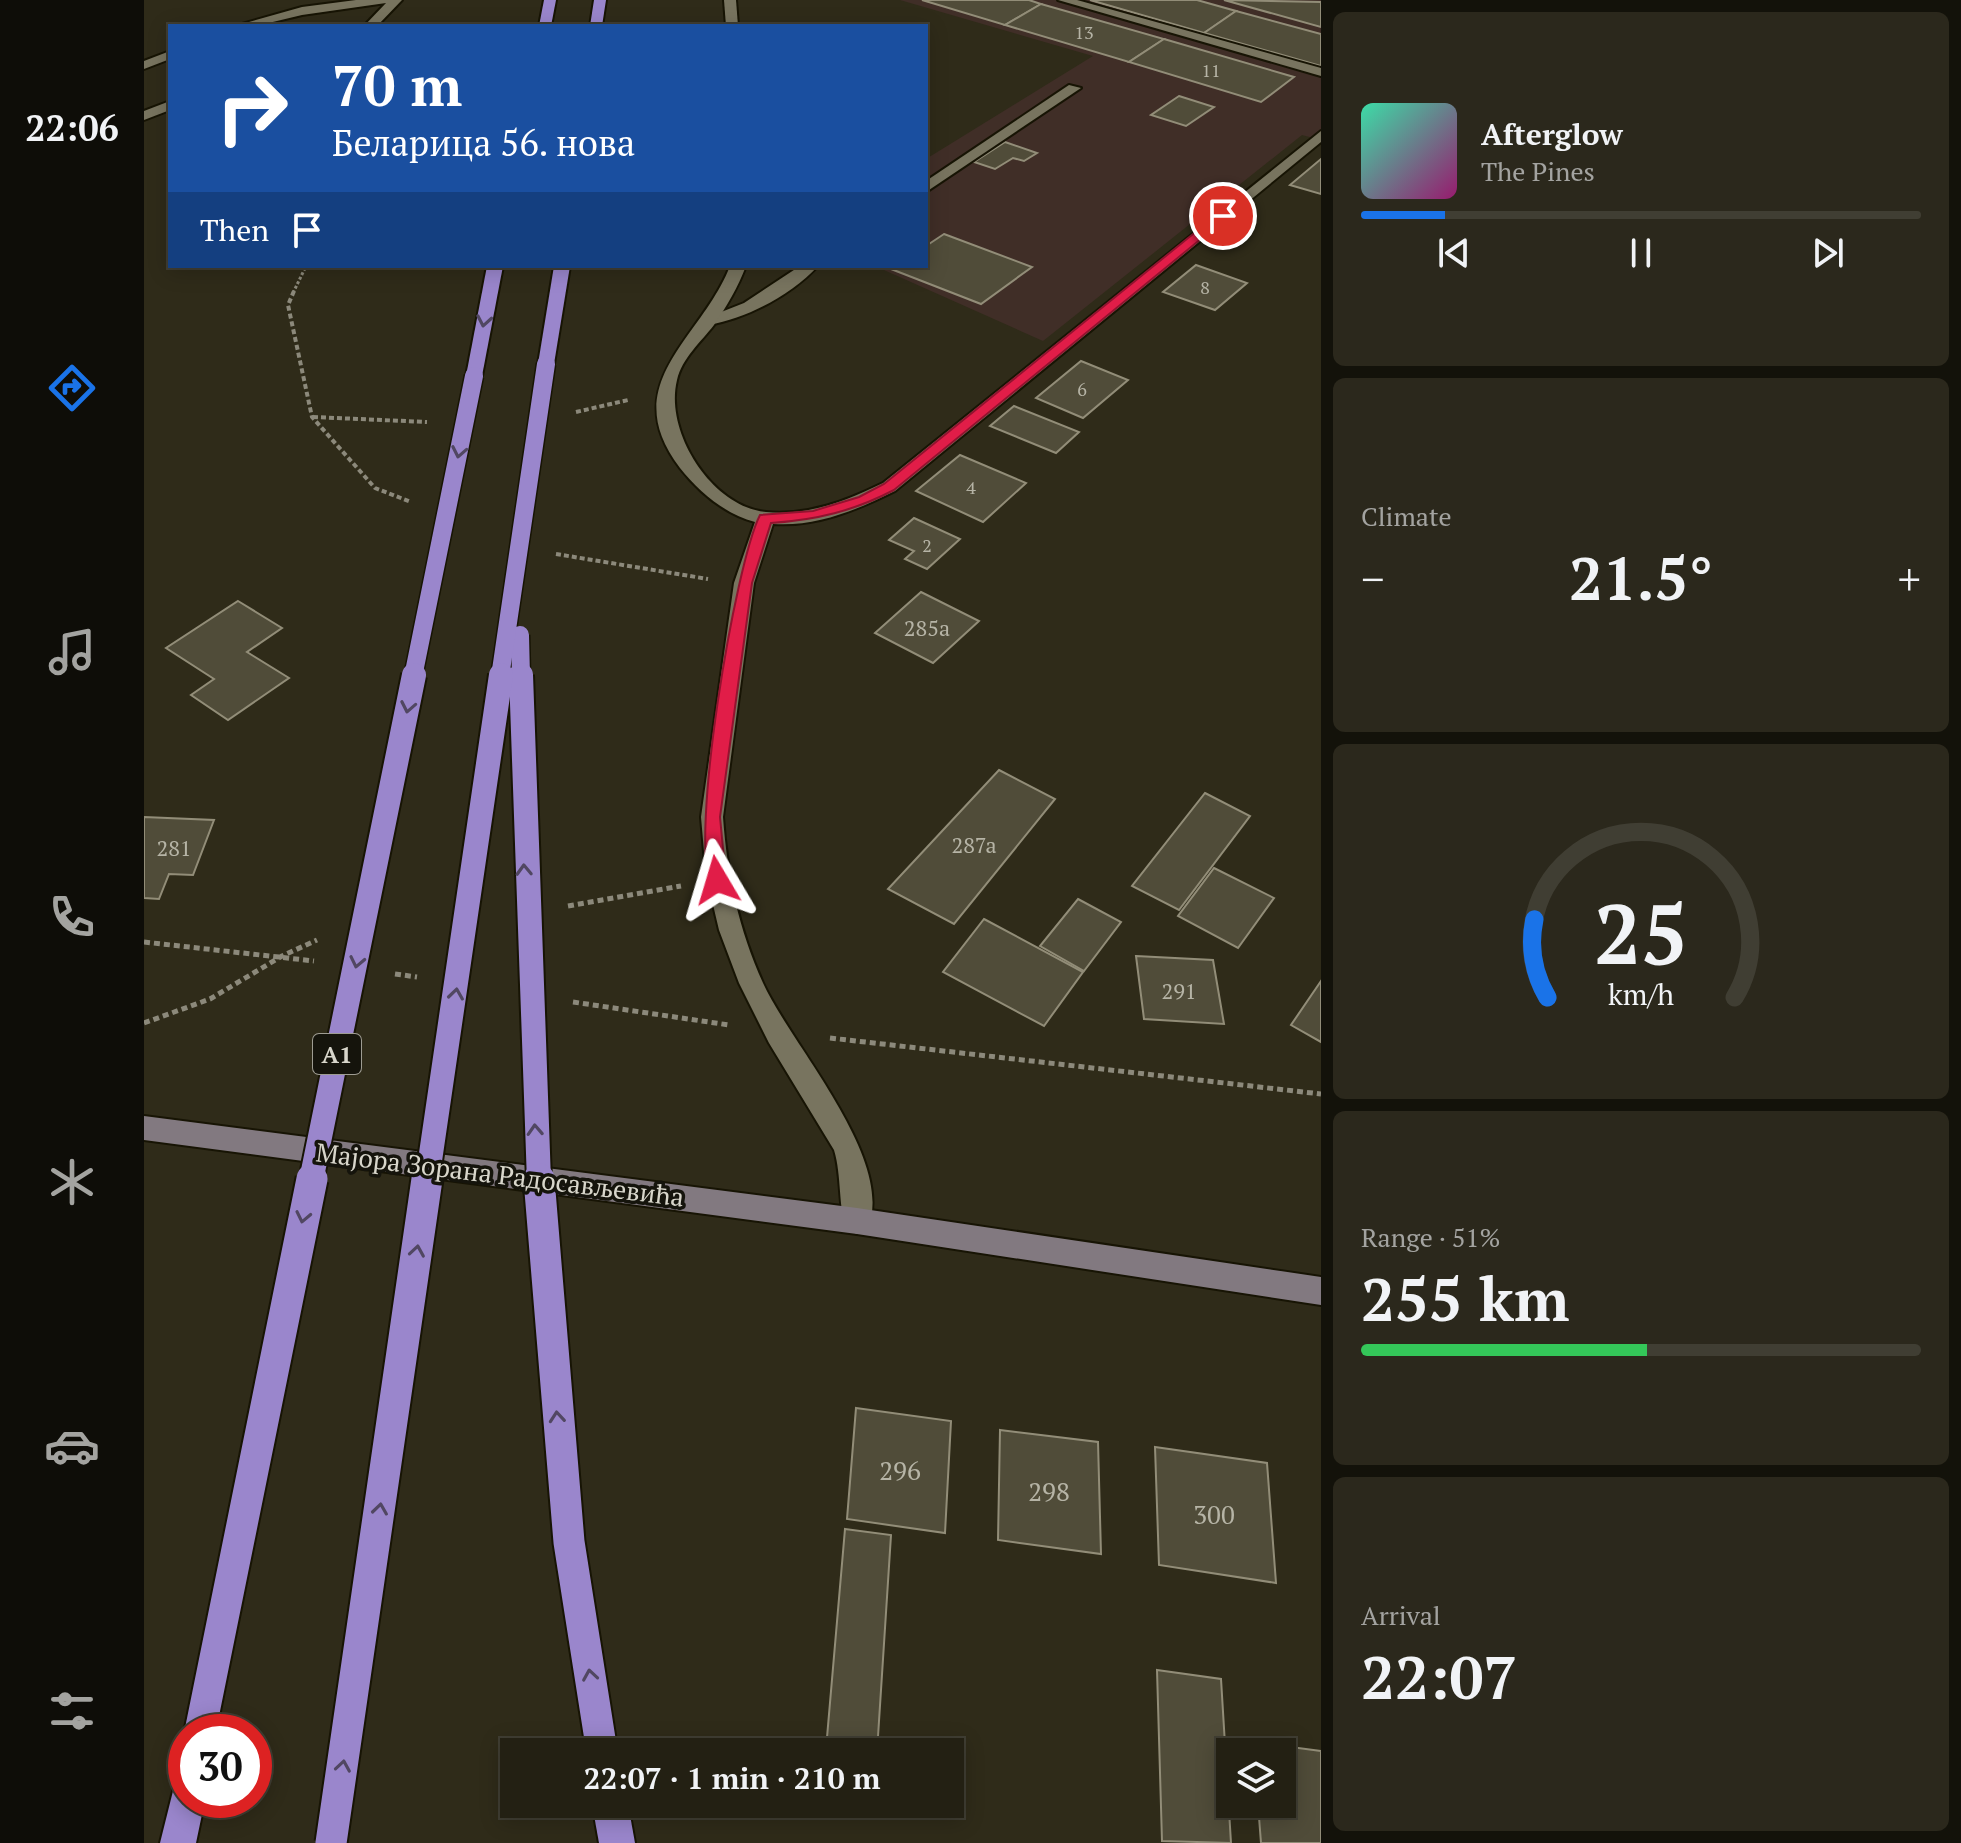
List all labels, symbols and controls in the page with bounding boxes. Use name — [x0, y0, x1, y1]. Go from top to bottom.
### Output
house number: 13 — [1074, 20, 1094, 44]
text: 70 m — [332, 48, 462, 122]
icon: right — [200, 56, 304, 160]
house number: 11 — [1201, 58, 1221, 82]
text: 22:06 — [25, 104, 119, 151]
text: Afterglow — [1481, 114, 1623, 154]
text: Беларица 56. нова — [332, 119, 635, 166]
text: The Pines — [1481, 154, 1595, 188]
pin — [1189, 182, 1257, 250]
icon: arrive — [1201, 194, 1245, 238]
icon: arrive — [285, 208, 329, 252]
text: Then — [200, 210, 269, 250]
icon: previous — [1432, 231, 1476, 275]
icon: pause — [1619, 231, 1663, 275]
icon: next — [1806, 231, 1850, 275]
house number: 8 — [1200, 275, 1210, 299]
one-way arrow — [477, 314, 494, 328]
icon: directions — [44, 360, 100, 416]
house number: 6 — [1077, 377, 1087, 401]
one-way arrow — [451, 445, 468, 459]
house number: 4 — [966, 475, 976, 499]
text: Climate — [1361, 499, 1452, 533]
house number: 2 — [922, 533, 932, 557]
text: 21.5° — [1569, 538, 1713, 617]
text: − — [1361, 549, 1384, 608]
text: + — [1898, 549, 1921, 608]
house number: 285a — [904, 613, 950, 642]
icon: music — [44, 624, 100, 680]
one-way arrow — [400, 701, 417, 714]
house number: 287a — [951, 830, 997, 859]
house number: 281 — [156, 833, 192, 862]
position arrow — [675, 838, 759, 922]
one-way arrow — [516, 863, 533, 876]
text: 25 — [1594, 877, 1688, 987]
icon: phone — [44, 889, 100, 945]
one-way arrow — [349, 955, 366, 969]
text: km/h — [1608, 975, 1674, 1013]
house number: 291 — [1161, 976, 1197, 1005]
one-way arrow — [447, 987, 464, 1001]
road number: A1 — [313, 1034, 361, 1074]
one-way arrow — [526, 1123, 543, 1136]
street label: Мајора Зорана Радосављевића — [314, 1135, 686, 1213]
icon: climate — [44, 1154, 100, 1210]
one-way arrow — [295, 1209, 312, 1223]
text: Range · 51% — [1361, 1220, 1500, 1254]
one-way arrow — [408, 1244, 425, 1258]
text: 255 km — [1361, 1259, 1569, 1338]
one-way arrow — [549, 1410, 566, 1423]
icon: car — [44, 1418, 100, 1474]
house number: 296 — [879, 1453, 921, 1487]
house number: 298 — [1028, 1474, 1070, 1508]
house number: 300 — [1193, 1497, 1235, 1531]
one-way arrow — [371, 1502, 388, 1515]
text: Arrival — [1361, 1598, 1441, 1632]
text: 22:07 — [1361, 1637, 1517, 1716]
one-way arrow — [582, 1668, 599, 1682]
icon: filters — [44, 1683, 100, 1739]
speed limit sign: 30 — [168, 1714, 272, 1818]
map controls — [1216, 1738, 1296, 1818]
button: layers — [1216, 1738, 1296, 1818]
text: 22:07 · 1 min · 210 m — [584, 1758, 880, 1798]
one-way arrow — [334, 1759, 351, 1773]

